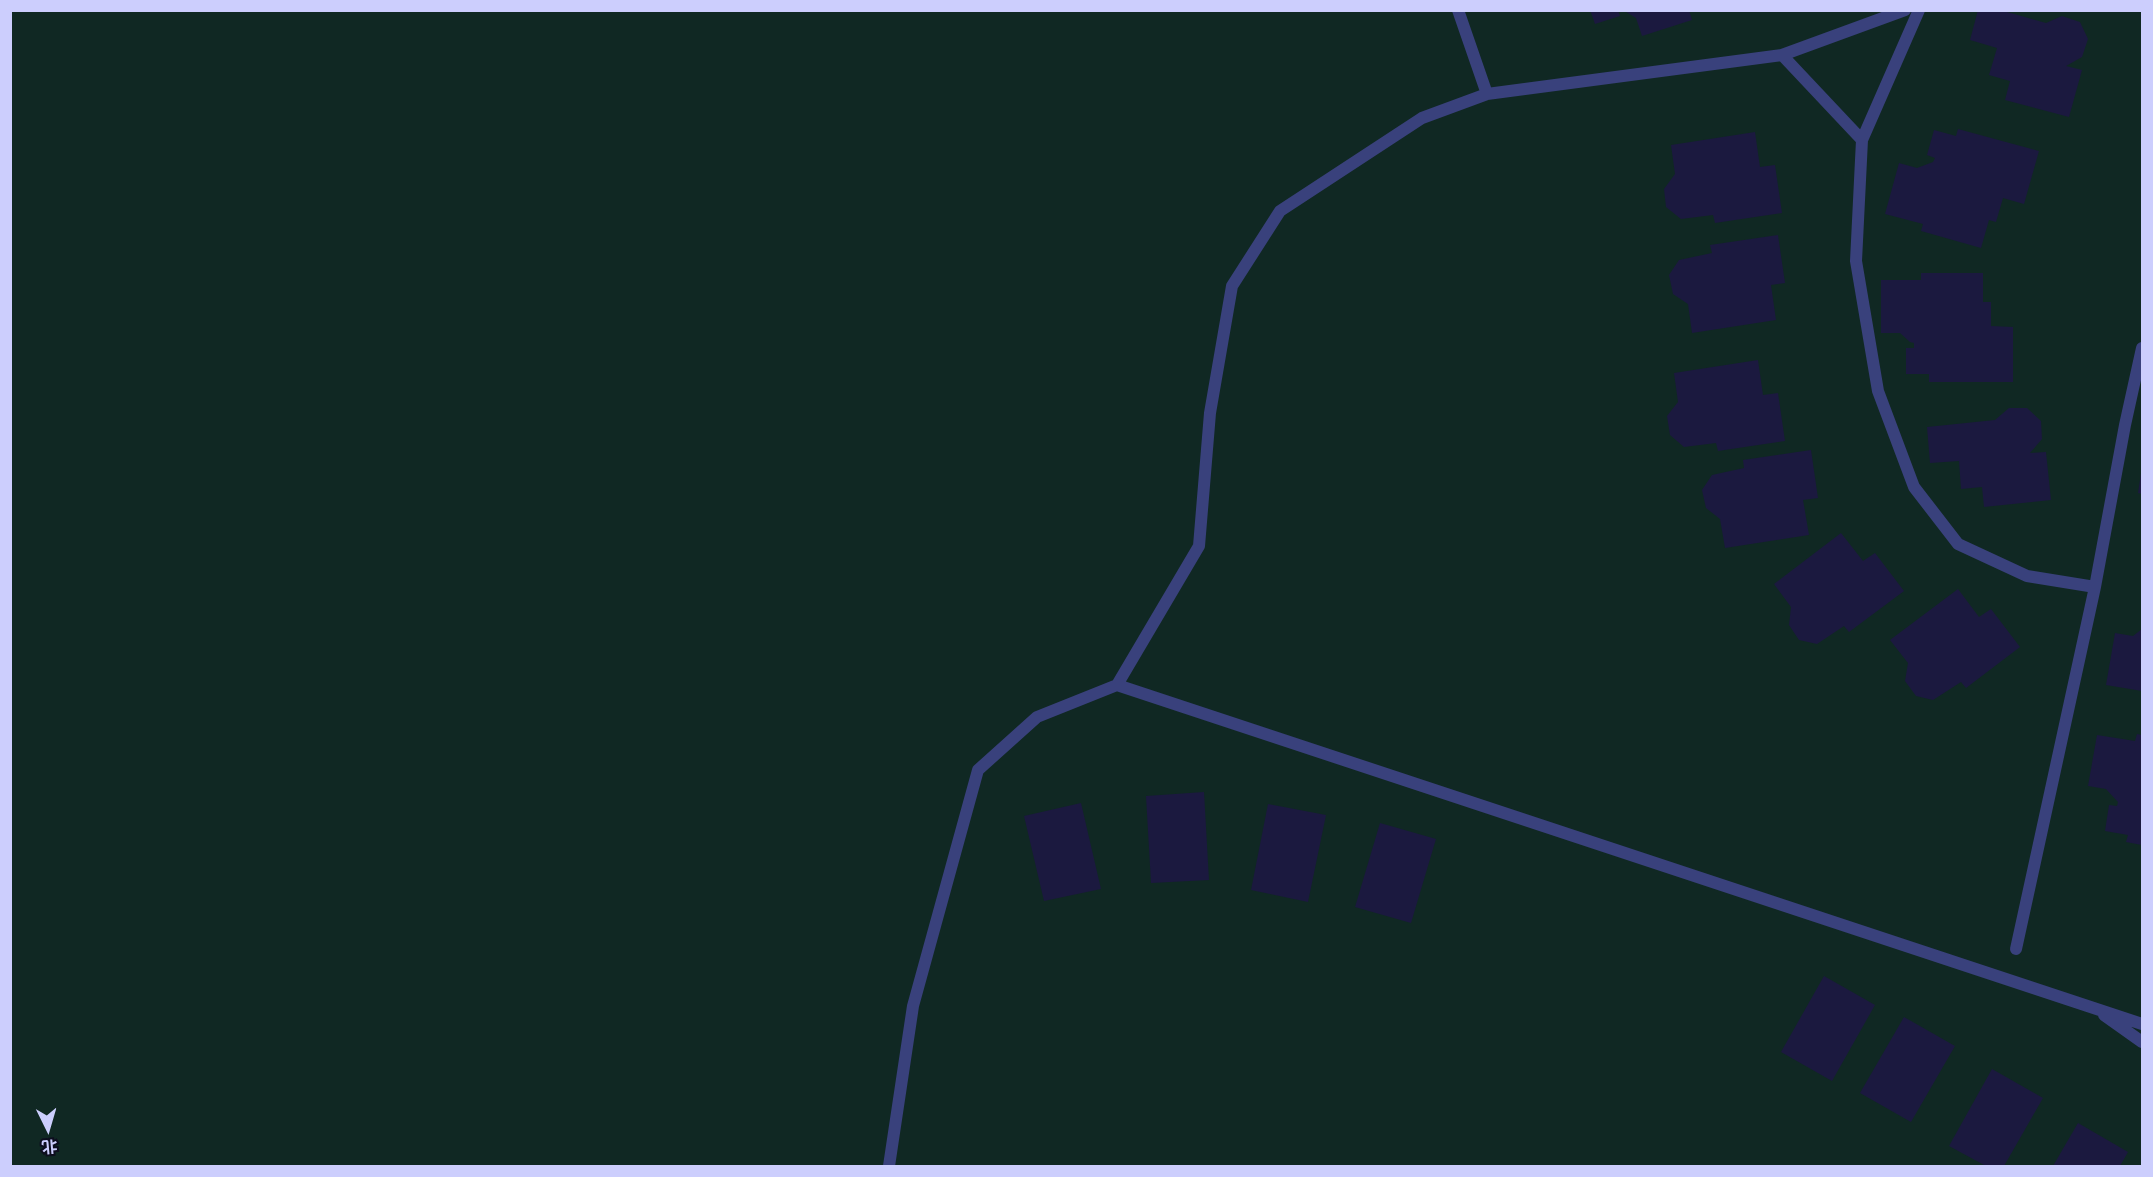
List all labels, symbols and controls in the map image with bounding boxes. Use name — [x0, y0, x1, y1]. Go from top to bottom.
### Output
north arrow — [18, 1099, 78, 1159]
text: 北 — [41, 1137, 58, 1157]

